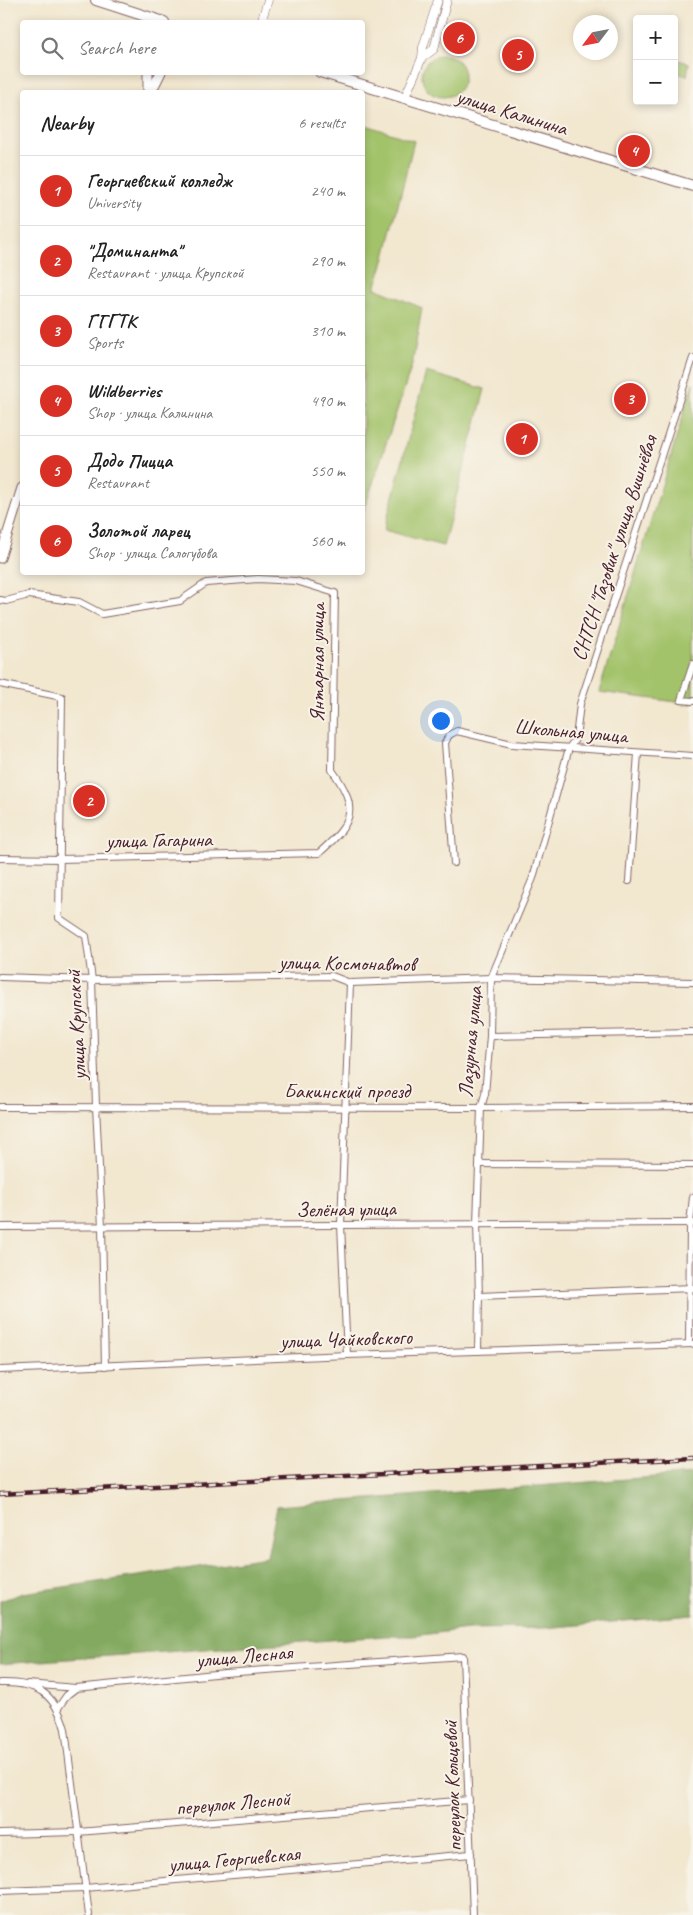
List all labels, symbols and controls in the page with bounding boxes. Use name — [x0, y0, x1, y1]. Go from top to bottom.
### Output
north arrow — [573, 15, 618, 60]
map controls — [633, 15, 678, 105]
button: + — [633, 15, 678, 60]
pin: 6 — [443, 19, 475, 57]
search box — [20, 20, 365, 75]
icon: search — [38, 34, 66, 62]
text: Search here — [78, 36, 155, 60]
pin: 5 — [502, 36, 534, 74]
button: − — [633, 60, 678, 105]
street label: улица Калинина — [451, 82, 572, 142]
text: Nearby — [40, 110, 93, 136]
text: 6 results — [298, 113, 345, 133]
pin: 4 — [618, 132, 650, 170]
text: Георгиевский колледж — [87, 169, 232, 193]
text: 1 — [52, 181, 60, 201]
text: 240 m — [311, 181, 345, 201]
text: University — [87, 193, 140, 213]
text: "Доминанта" — [87, 239, 181, 263]
text: 2 — [52, 251, 60, 271]
text: 290 m — [311, 251, 345, 271]
text: Restaurant · улица Крупской — [87, 263, 244, 283]
text: ГГГТК — [87, 309, 136, 333]
text: 3 — [52, 321, 60, 341]
text: 310 m — [311, 321, 345, 341]
text: Sports — [87, 333, 123, 353]
text: Wildberries — [87, 379, 161, 403]
pin: 3 — [614, 380, 646, 418]
text: 4 — [52, 391, 60, 411]
text: 490 m — [311, 391, 345, 411]
text: Shop · улица Калинина — [87, 403, 212, 423]
pin: 1 — [506, 420, 538, 458]
street label: СНТСН "Газовик" улица Вишнёвая — [565, 431, 664, 664]
text: Додо Пицца — [87, 449, 172, 473]
text: 5 — [53, 461, 59, 481]
text: 550 m — [311, 461, 345, 481]
text: Restaurant — [87, 473, 149, 493]
text: Золотой ларец — [87, 519, 190, 543]
text: 6 — [52, 531, 60, 551]
text: 560 m — [311, 531, 345, 551]
text: Shop · улица Салогубова — [87, 543, 217, 563]
street label: Янтарная улица — [304, 601, 330, 723]
your location — [428, 708, 454, 734]
street label: Школьная улица — [513, 713, 631, 749]
pin: 2 — [73, 782, 105, 820]
street label: улица Гагарина — [104, 826, 214, 854]
street label: улица Космонавтов — [277, 949, 419, 977]
street label: улица Крупской — [60, 968, 92, 1083]
street label: Лазурная улица — [452, 984, 489, 1099]
street label: Бакинский проезд — [284, 1078, 413, 1104]
street label: Зелёная улица — [296, 1195, 398, 1223]
street label: улица Чайковского — [278, 1324, 414, 1354]
street label: улица Лесная — [193, 1639, 295, 1673]
street label: переулок Кольцевой — [437, 1719, 467, 1852]
street label: переулок Лесной — [175, 1785, 292, 1821]
street label: улица Георгиевская — [165, 1840, 303, 1878]

